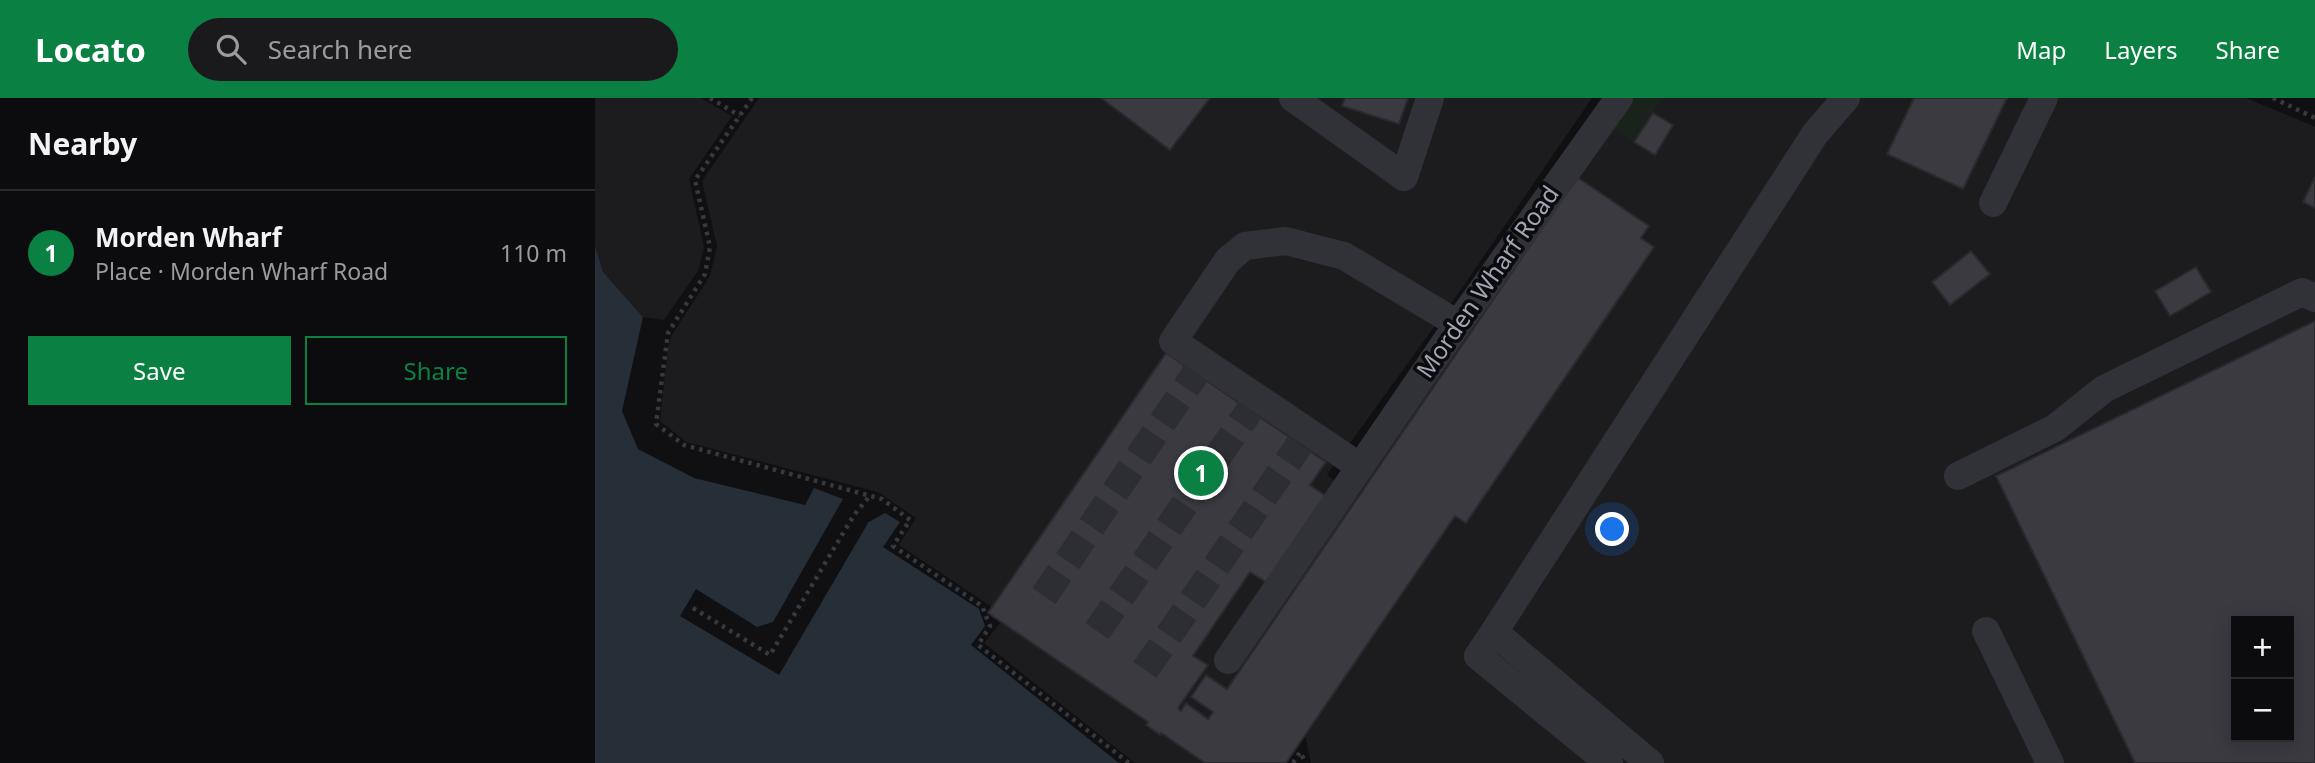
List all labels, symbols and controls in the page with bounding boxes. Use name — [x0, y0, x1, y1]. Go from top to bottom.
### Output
search box — [188, 18, 678, 81]
text: Locato — [35, 27, 146, 72]
icon: search — [212, 30, 250, 68]
text: Search here — [268, 31, 413, 67]
text: Map — [2016, 33, 2066, 66]
text: Layers — [2104, 33, 2178, 66]
text: Share — [2216, 33, 2280, 66]
text: Nearby — [28, 123, 137, 164]
street label: Morden Wharf Road — [1408, 178, 1566, 384]
text: Morden Wharf — [95, 219, 282, 255]
text: 1 — [44, 237, 58, 269]
text: 110 m — [500, 237, 567, 269]
text: Place · Morden Wharf Road — [95, 255, 388, 287]
button: Save — [28, 336, 291, 405]
button: Share — [305, 336, 567, 405]
pin: 1 — [1178, 447, 1224, 499]
your location — [1595, 512, 1629, 546]
map controls — [2231, 616, 2294, 742]
button: + — [2231, 616, 2294, 679]
button: − — [2231, 679, 2294, 742]

